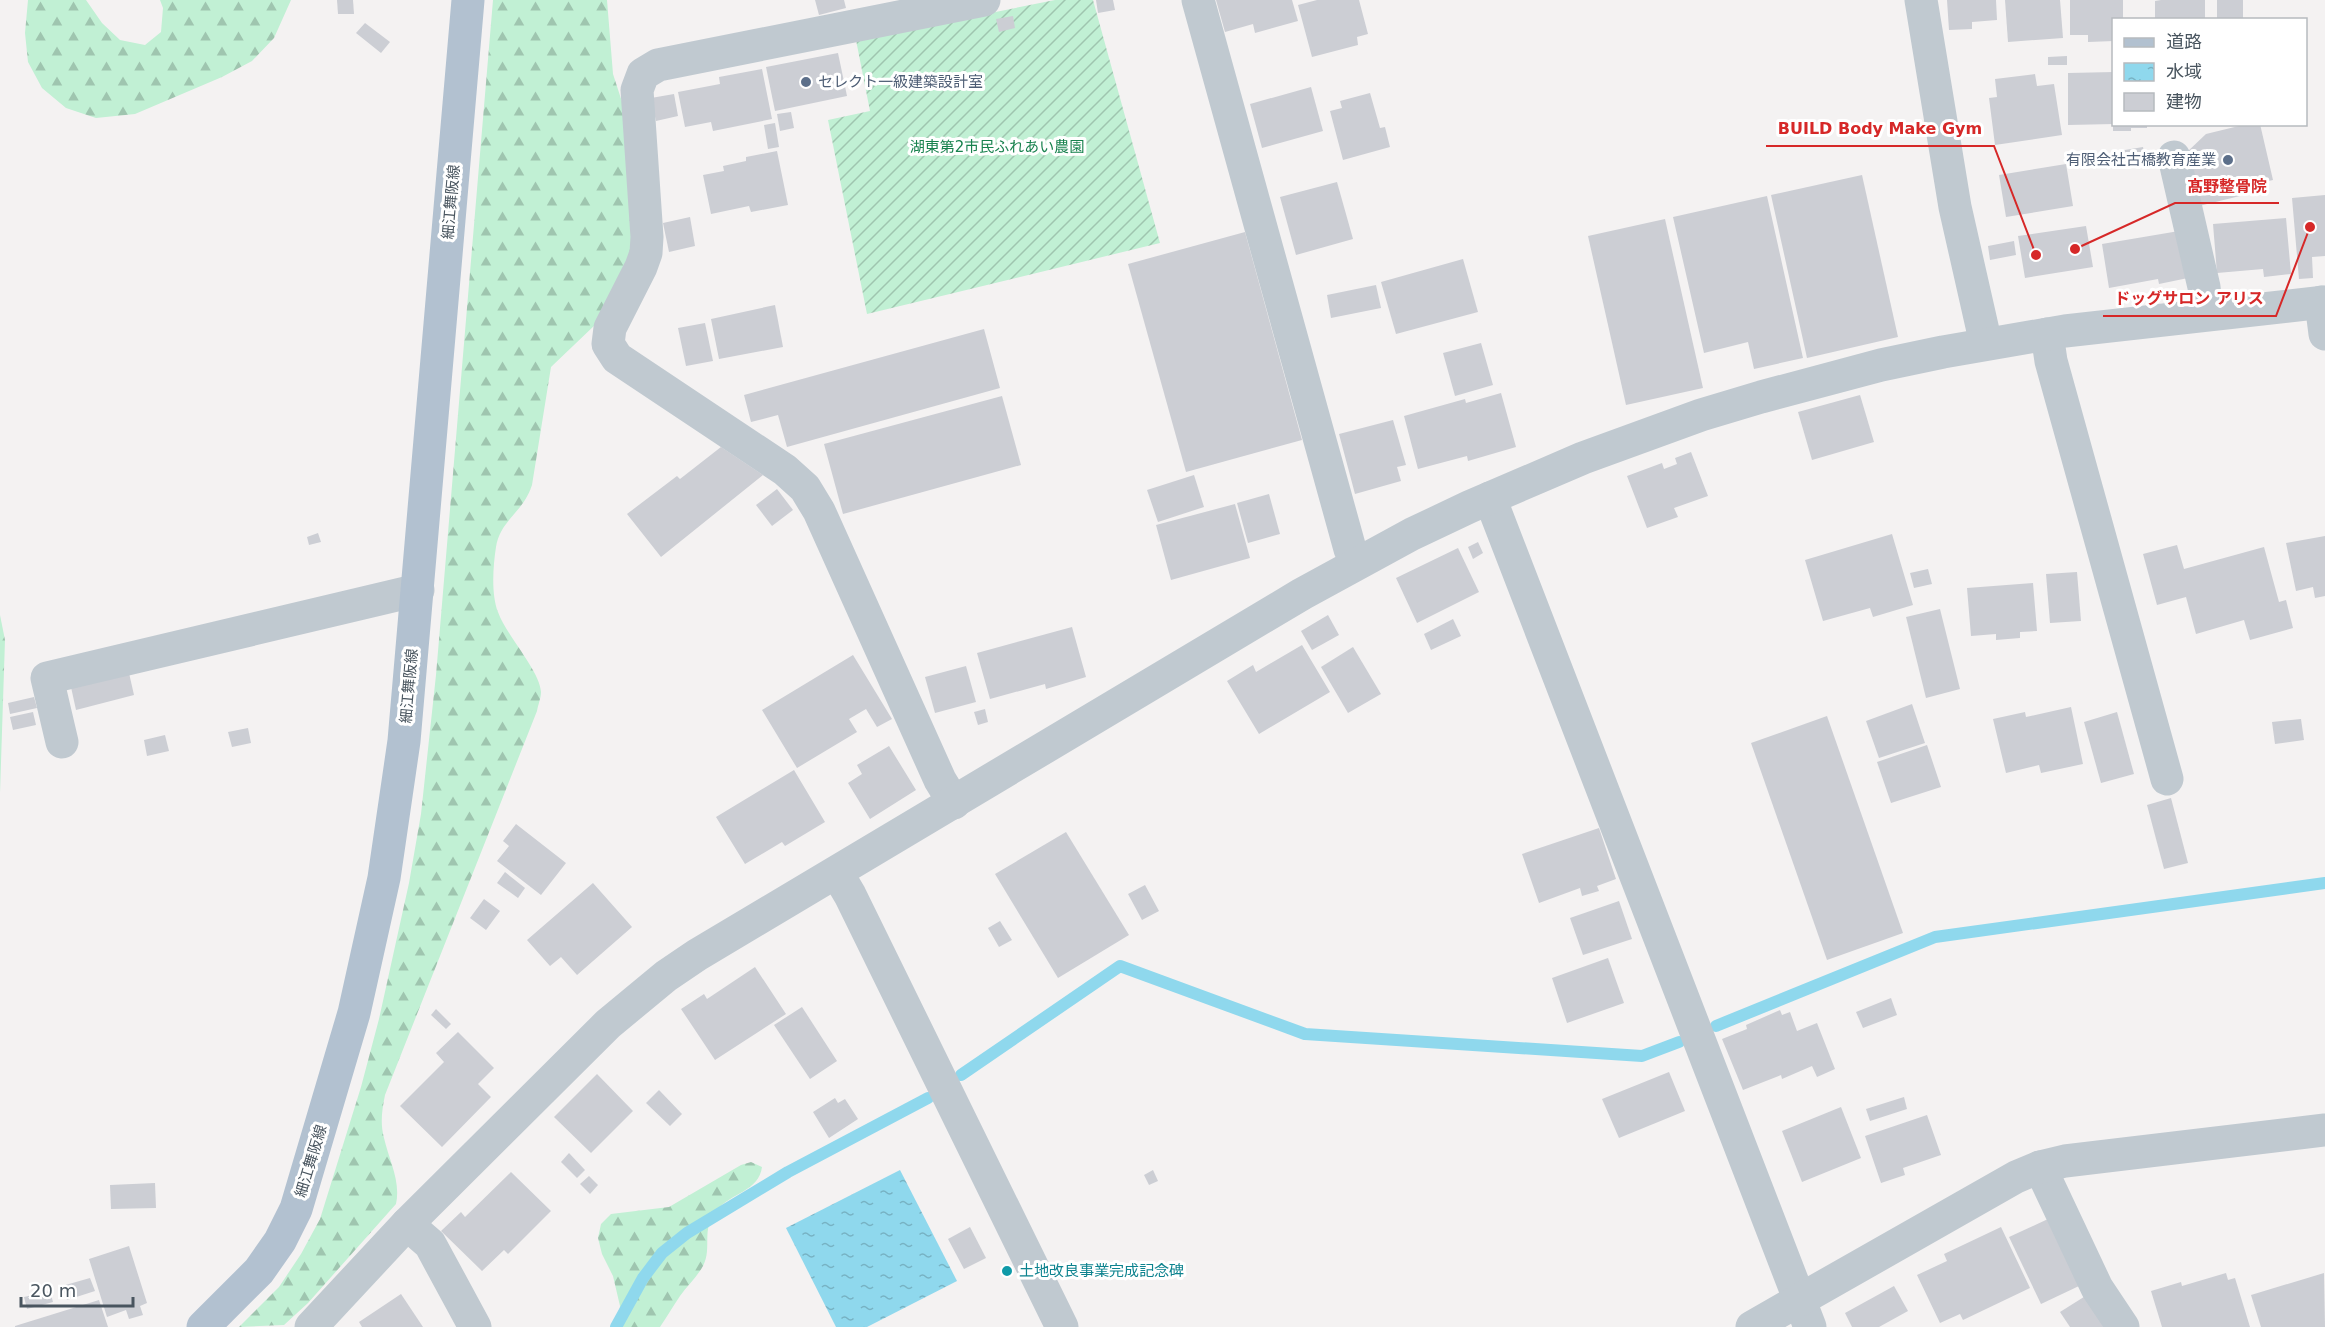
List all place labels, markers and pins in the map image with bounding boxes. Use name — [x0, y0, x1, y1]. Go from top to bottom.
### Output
place label: セレクト一級建築設計室 — [818, 73, 983, 91]
marker: セレクト一級建築設計室 — [799, 75, 813, 89]
callout: BUILD Body Make Gym — [1766, 112, 1994, 146]
place label: 有限会社古橋教育産業 — [2066, 151, 2216, 169]
marker: 有限会社古橋教育産業 — [2221, 153, 2235, 167]
callout: 髙野整骨院 — [2175, 169, 2279, 203]
callout: ドッグサロン アリス — [2103, 282, 2276, 316]
place label: 土地改良事業完成記念碑 — [1019, 1262, 1184, 1280]
marker: 土地改良事業完成記念碑 — [1000, 1264, 1014, 1278]

